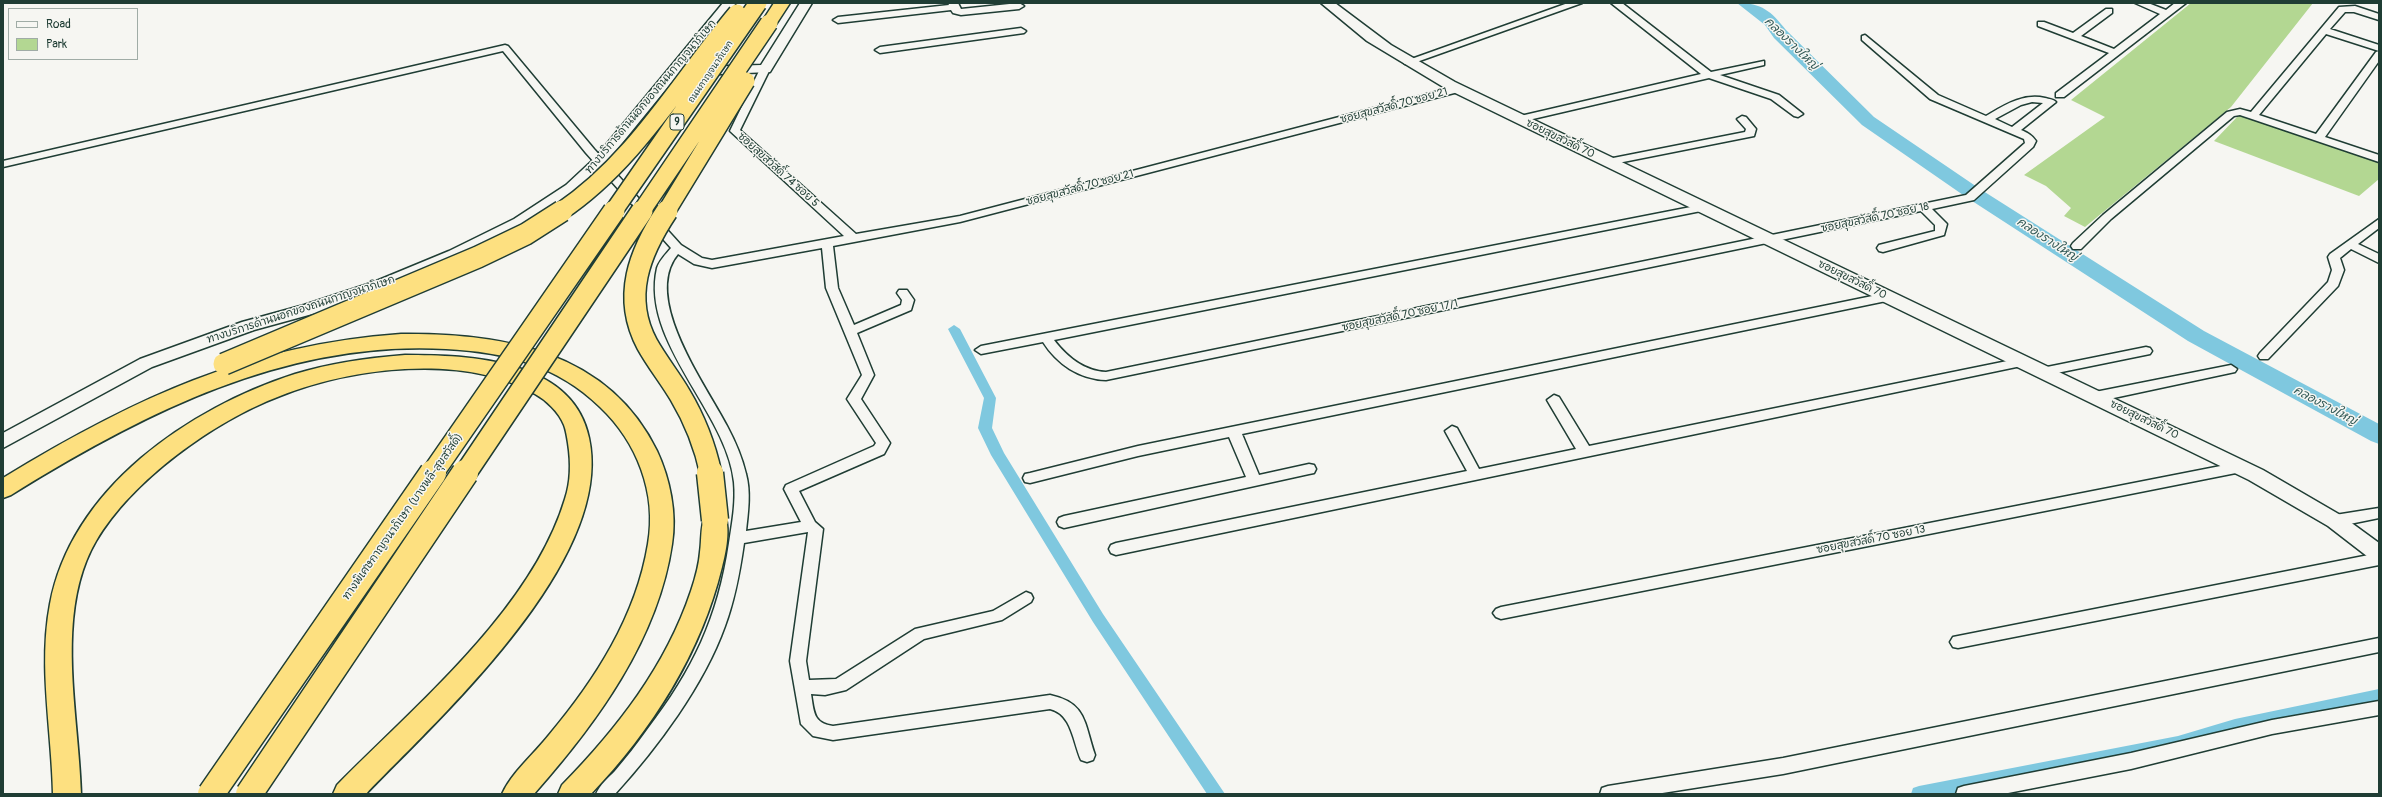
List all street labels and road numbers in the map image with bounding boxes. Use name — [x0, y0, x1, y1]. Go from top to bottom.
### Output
street label: ทางบริการด้านนอกของถนนกาญจนาภิเษก — [583, 17, 719, 177]
street label: ถนนกาญจนาภิเษก — [686, 39, 736, 105]
street label: ซอยสุขสวัสดิ์ 70 ซอย 21 — [1339, 85, 1449, 127]
road number: 9 — [670, 114, 684, 130]
street label: ซอยสุขสวัสดิ์ 70 — [1524, 117, 1596, 161]
street label: ซอยสุขสวัสดิ์ 74 ซอย 5 — [735, 130, 821, 210]
street label: ซอยสุขสวัสดิ์ 70 ซอย 21 — [1025, 167, 1135, 209]
street label: ซอยสุขสวัสดิ์ 70 ซอย 18 — [1820, 200, 1930, 236]
street label: ซอยสุขสวัสดิ์ 70 — [1816, 258, 1888, 302]
street label: ทางบริการด้านนอกของถนนกาญจนาภิเษก — [205, 273, 397, 347]
street label: ซอยสุขสวัสดิ์ 70 ซอย 17/1 — [1341, 297, 1459, 335]
street label: ซอยสุขสวัสดิ์ 70 — [2108, 398, 2180, 442]
street label: ทางพิเศษกาญจนาภิเษก (บางพลี-สุขสวัสดิ์) — [340, 431, 466, 603]
street label: ซอยสุขสวัสดิ์ 70 ซอย 13 — [1816, 523, 1926, 557]

